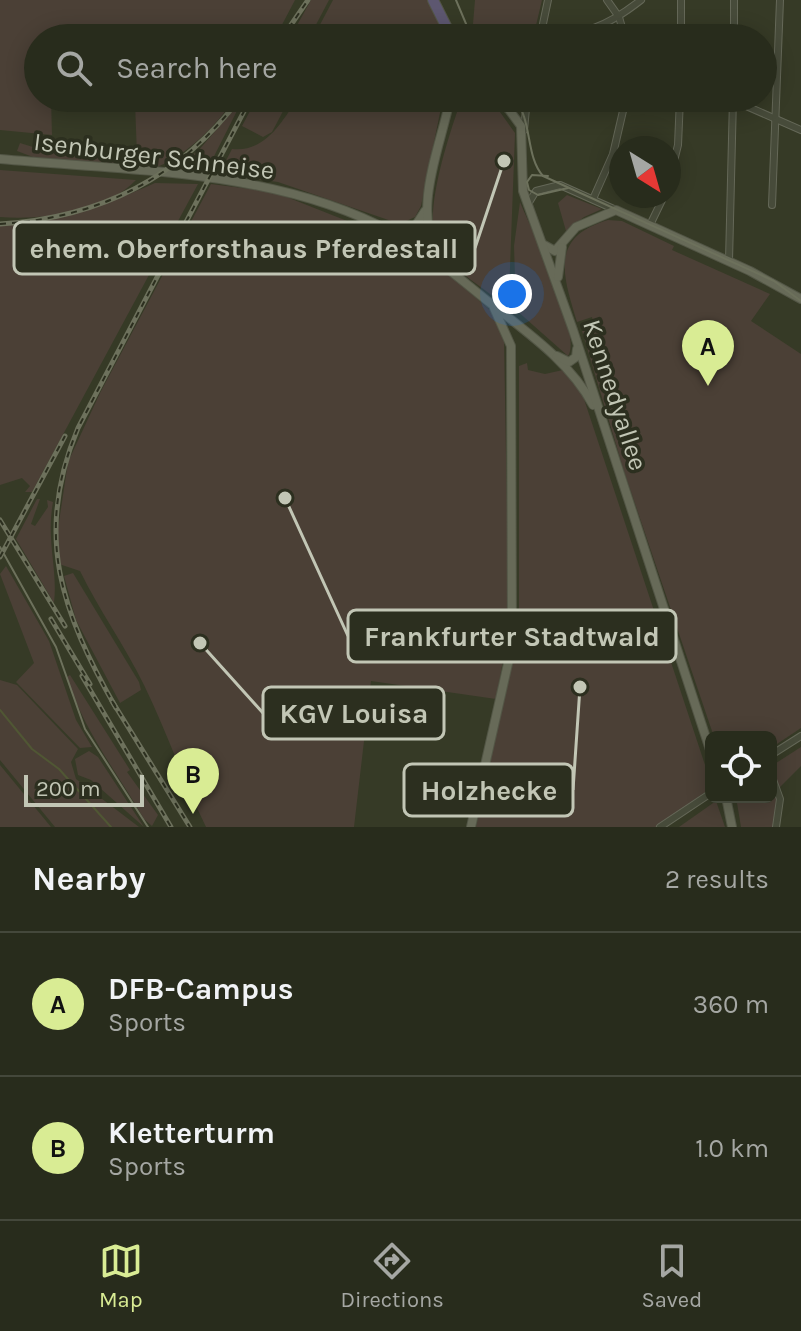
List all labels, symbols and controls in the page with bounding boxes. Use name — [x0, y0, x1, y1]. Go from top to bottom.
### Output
search box — [24, 24, 777, 112]
icon: search — [52, 46, 96, 90]
text: Search here — [116, 50, 277, 86]
street label: Isenburger Schneise — [32, 126, 276, 186]
north arrow — [609, 136, 681, 208]
callout: ehem. Oberforsthaus Pferdestall — [14, 222, 475, 274]
text: ehem. Oberforsthaus Pferdestall — [30, 232, 458, 265]
your location — [492, 274, 532, 314]
street label: Kennedyallee — [576, 316, 654, 474]
pin: A — [682, 320, 734, 386]
callout: Frankfurter Stadtwald — [348, 610, 676, 662]
text: Frankfurter Stadtwald — [364, 620, 660, 653]
callout: KGV Louisa — [263, 687, 444, 739]
text: KGV Louisa — [280, 697, 428, 730]
map controls — [705, 731, 777, 803]
button: locate — [705, 731, 777, 803]
pin: B — [167, 748, 219, 814]
callout: Holzhecke — [404, 764, 573, 816]
scale bar — [24, 771, 144, 807]
text: Holzhecke — [421, 774, 557, 807]
text: 200 m — [36, 776, 101, 802]
text: Nearby — [32, 859, 146, 899]
text: 2 results — [665, 864, 769, 895]
text: DFB-Campus — [108, 971, 294, 1007]
text: A — [50, 989, 66, 1020]
text: 360 m — [693, 989, 769, 1020]
text: Sports — [108, 1007, 186, 1038]
text: Kletterturm — [108, 1115, 275, 1151]
text: B — [50, 1133, 66, 1164]
text: 1.0 km — [695, 1133, 769, 1164]
text: Sports — [108, 1151, 186, 1182]
tab: Map — [99, 1239, 143, 1313]
tab: Directions — [340, 1239, 444, 1313]
tab: Saved — [641, 1239, 702, 1313]

